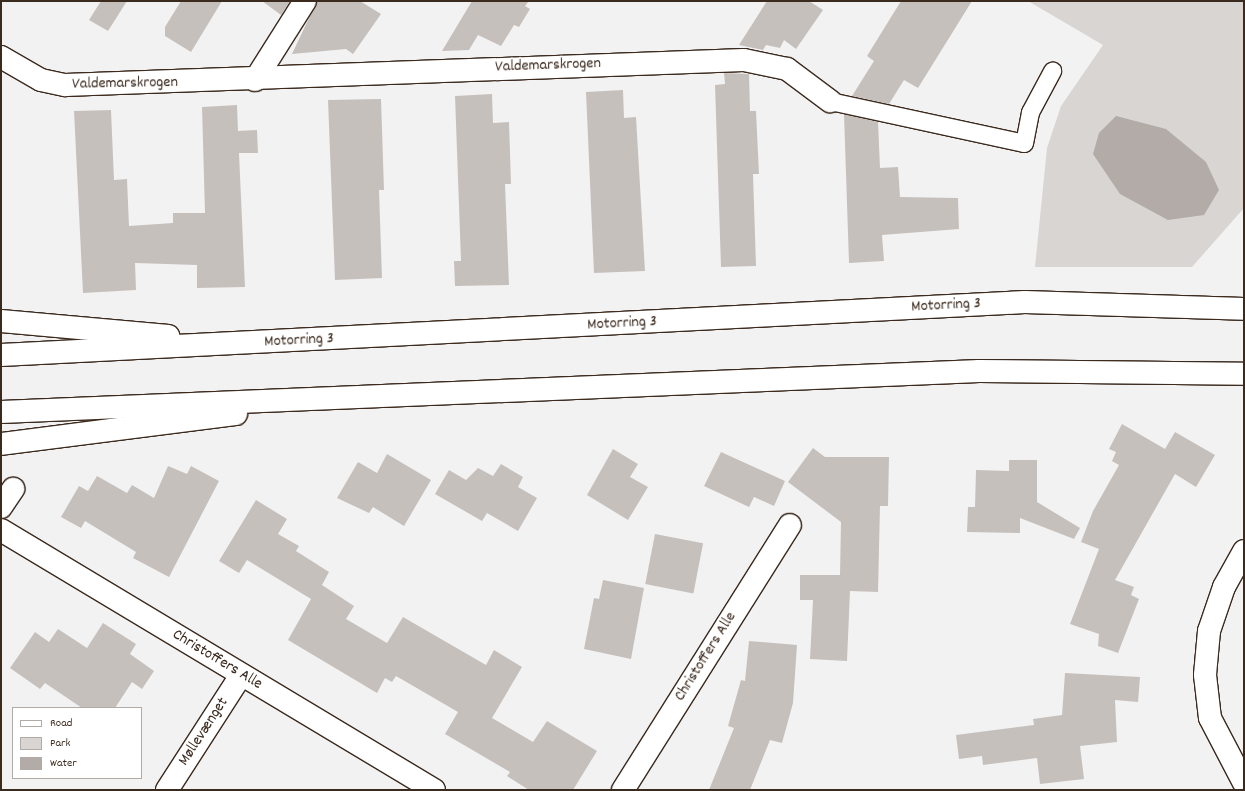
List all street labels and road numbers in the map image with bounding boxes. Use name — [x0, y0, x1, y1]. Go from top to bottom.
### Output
street label: Valdemarskrogen — [495, 55, 601, 77]
street label: Valdemarskrogen — [72, 73, 178, 95]
street label: Motorring 3 — [911, 295, 981, 317]
street label: Motorring 3 — [587, 313, 657, 335]
street label: Motorring 3 — [264, 330, 334, 352]
street label: Christoffers Alle — [671, 609, 741, 705]
street label: Christoffers Alle — [169, 626, 265, 694]
street label: Møllevænget — [175, 694, 233, 770]

